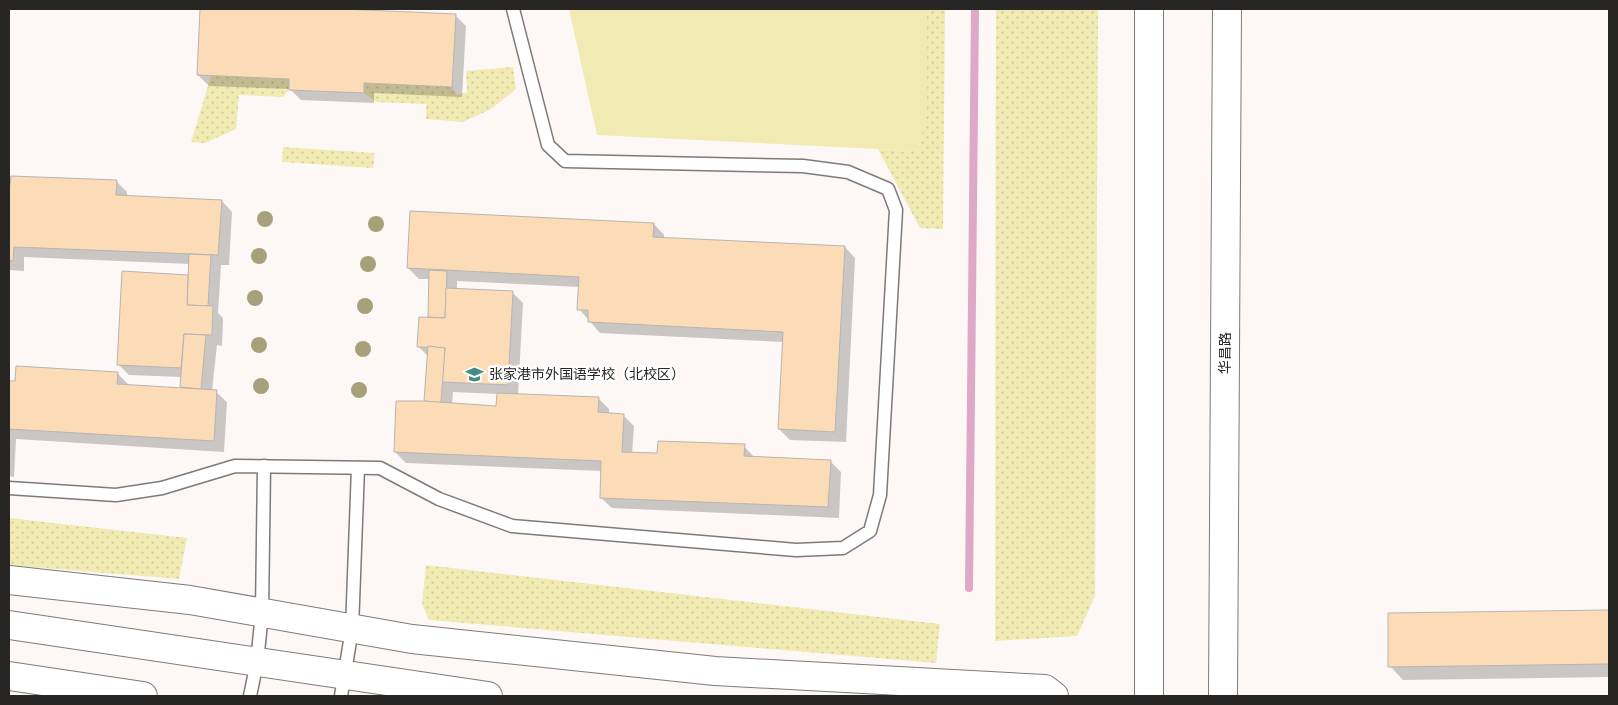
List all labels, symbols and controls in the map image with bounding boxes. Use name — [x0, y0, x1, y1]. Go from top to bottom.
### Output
street label: 华昌路 — [1217, 332, 1233, 374]
school or university icon: 张家港市外国语学校（北校区） — [465, 364, 485, 384]
place label: 张家港市外国语学校（北校区） — [489, 366, 685, 382]

